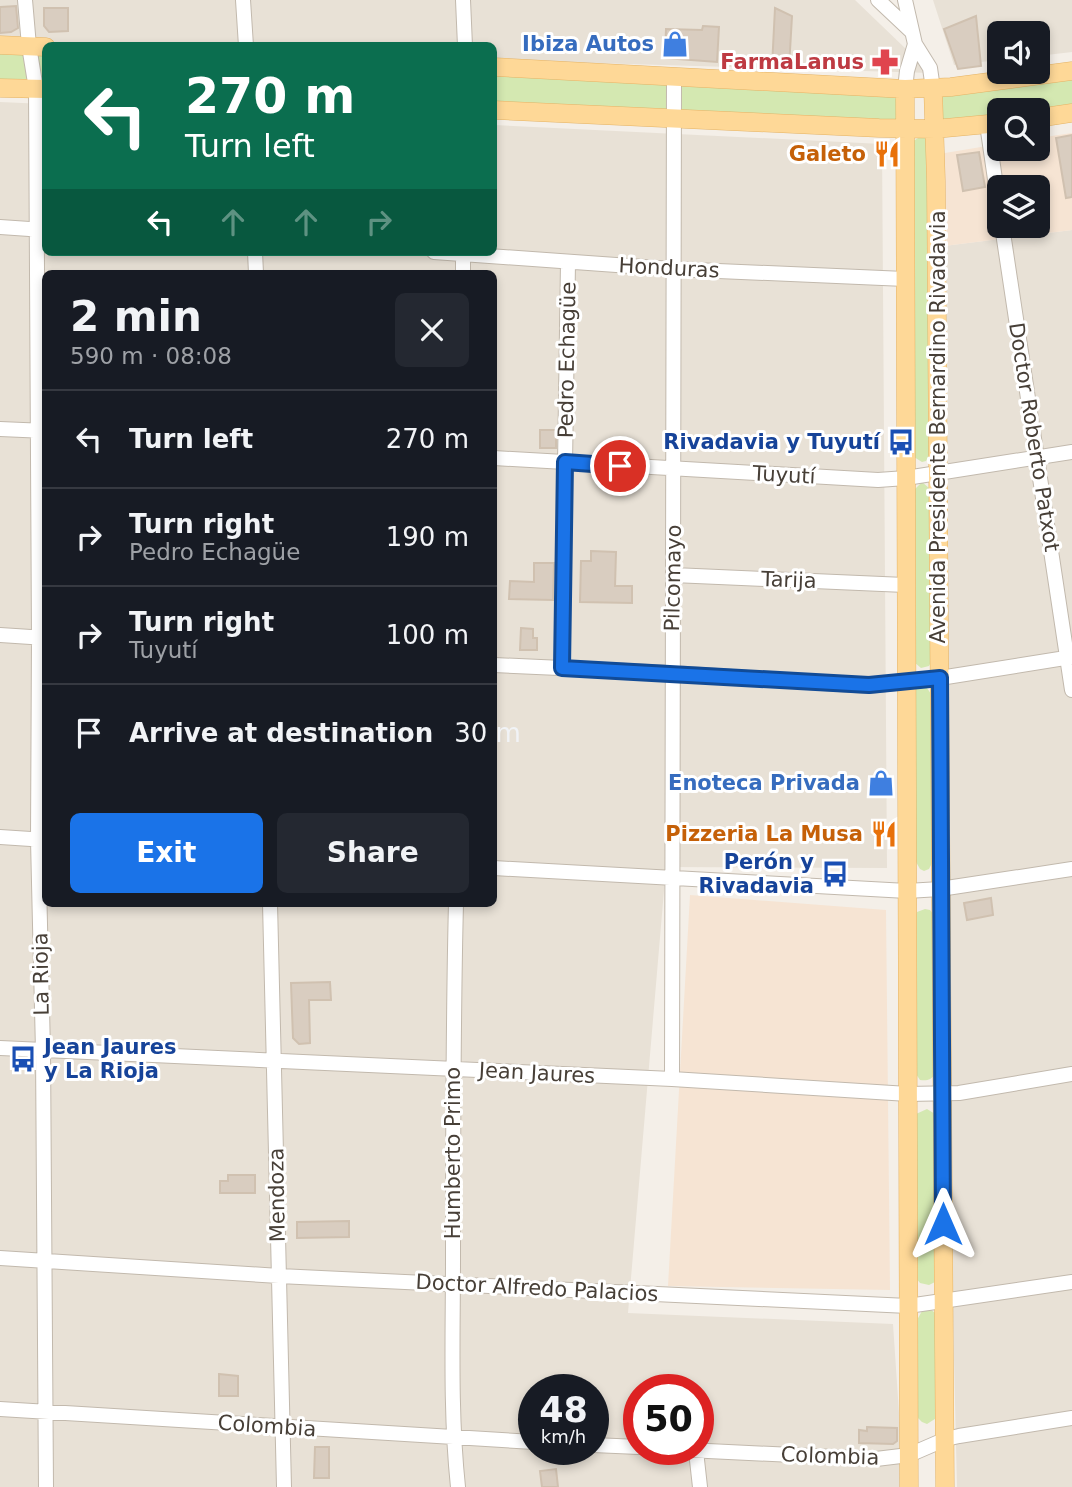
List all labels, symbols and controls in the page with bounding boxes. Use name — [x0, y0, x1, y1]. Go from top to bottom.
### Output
map controls — [987, 21, 1050, 238]
button: sound — [987, 21, 1050, 84]
shop icon: Ibiza Autos — [660, 29, 690, 59]
place label: Ibiza Autos — [522, 32, 654, 56]
pharmacy icon: FarmaLanus — [870, 47, 900, 77]
place label: FarmaLanus — [720, 50, 864, 74]
text: 270 m — [185, 68, 355, 125]
icon: left — [70, 70, 161, 161]
button: search — [987, 98, 1050, 161]
text: Turn left — [185, 127, 315, 165]
restaurant icon: Galeto — [872, 139, 902, 169]
place label: Galeto — [789, 142, 866, 166]
button: layers — [987, 175, 1050, 238]
icon: left — [141, 203, 179, 241]
icon: ahead — [214, 203, 252, 241]
icon: ahead — [287, 203, 325, 241]
icon: right — [360, 203, 398, 241]
street label: Avenida Presidente Bernardino Rivadavia — [926, 210, 950, 644]
street label: Honduras — [618, 253, 720, 283]
street label: Pedro Echagüe — [554, 282, 580, 438]
text: 2 min — [70, 292, 202, 341]
button: close — [395, 293, 469, 367]
street label: Doctor Roberto Patxot — [1004, 321, 1064, 553]
text: 590 m · 08:08 — [70, 343, 232, 369]
icon: left — [70, 420, 108, 458]
text: Turn left — [129, 424, 253, 454]
text: 270 m — [386, 424, 469, 454]
bus stop icon: Rivadavia y Tuyutí — [886, 427, 916, 457]
place label: Rivadavia y Tuyutí — [663, 430, 882, 454]
pin — [590, 436, 650, 496]
icon: arrive — [601, 447, 639, 485]
street label: Tuyutí — [751, 461, 817, 489]
text: Turn right — [129, 509, 274, 539]
icon: right — [70, 518, 108, 556]
text: 190 m — [386, 522, 469, 552]
street label: Pilcomayo — [660, 524, 686, 632]
text: Pedro Echagüe — [129, 539, 300, 565]
street label: Tarija — [760, 567, 817, 593]
text: Turn right — [129, 607, 274, 637]
icon: right — [70, 616, 108, 654]
text: 100 m — [386, 620, 469, 650]
text: Tuyutí — [129, 637, 198, 663]
icon: arrive — [70, 714, 108, 752]
text: Arrive at destination — [129, 718, 433, 748]
text: 30 m — [454, 718, 521, 748]
shop icon: Enoteca Privada — [866, 768, 896, 798]
place label: Enoteca Privada — [668, 771, 860, 795]
button: Exit — [70, 813, 263, 893]
button: Share — [277, 813, 469, 893]
restaurant icon: Pizzeria La Musa — [869, 819, 899, 849]
place label: Pizzeria La Musa — [665, 822, 863, 846]
place label: Perón y Rivadavia — [699, 850, 814, 898]
bus stop icon: Perón y Rivadavia — [820, 859, 850, 889]
street label: La Rioja — [28, 932, 54, 1016]
place label: Jean Jaures y La Rioja — [42, 1035, 177, 1083]
bus stop icon: Jean Jaures y La Rioja — [8, 1044, 38, 1074]
street label: Jean Jaures — [476, 1058, 596, 1088]
street label: Humberto Primo — [441, 1067, 465, 1239]
street label: Mendoza — [264, 1148, 290, 1242]
position arrow — [906, 1187, 980, 1261]
street label: Doctor Alfredo Palacios — [415, 1270, 659, 1306]
speed limit sign: 50 — [623, 1374, 714, 1465]
text: 48 — [539, 1390, 588, 1430]
street label: Colombia — [217, 1411, 317, 1441]
text: km/h — [541, 1426, 586, 1447]
street label: Colombia — [780, 1442, 880, 1470]

